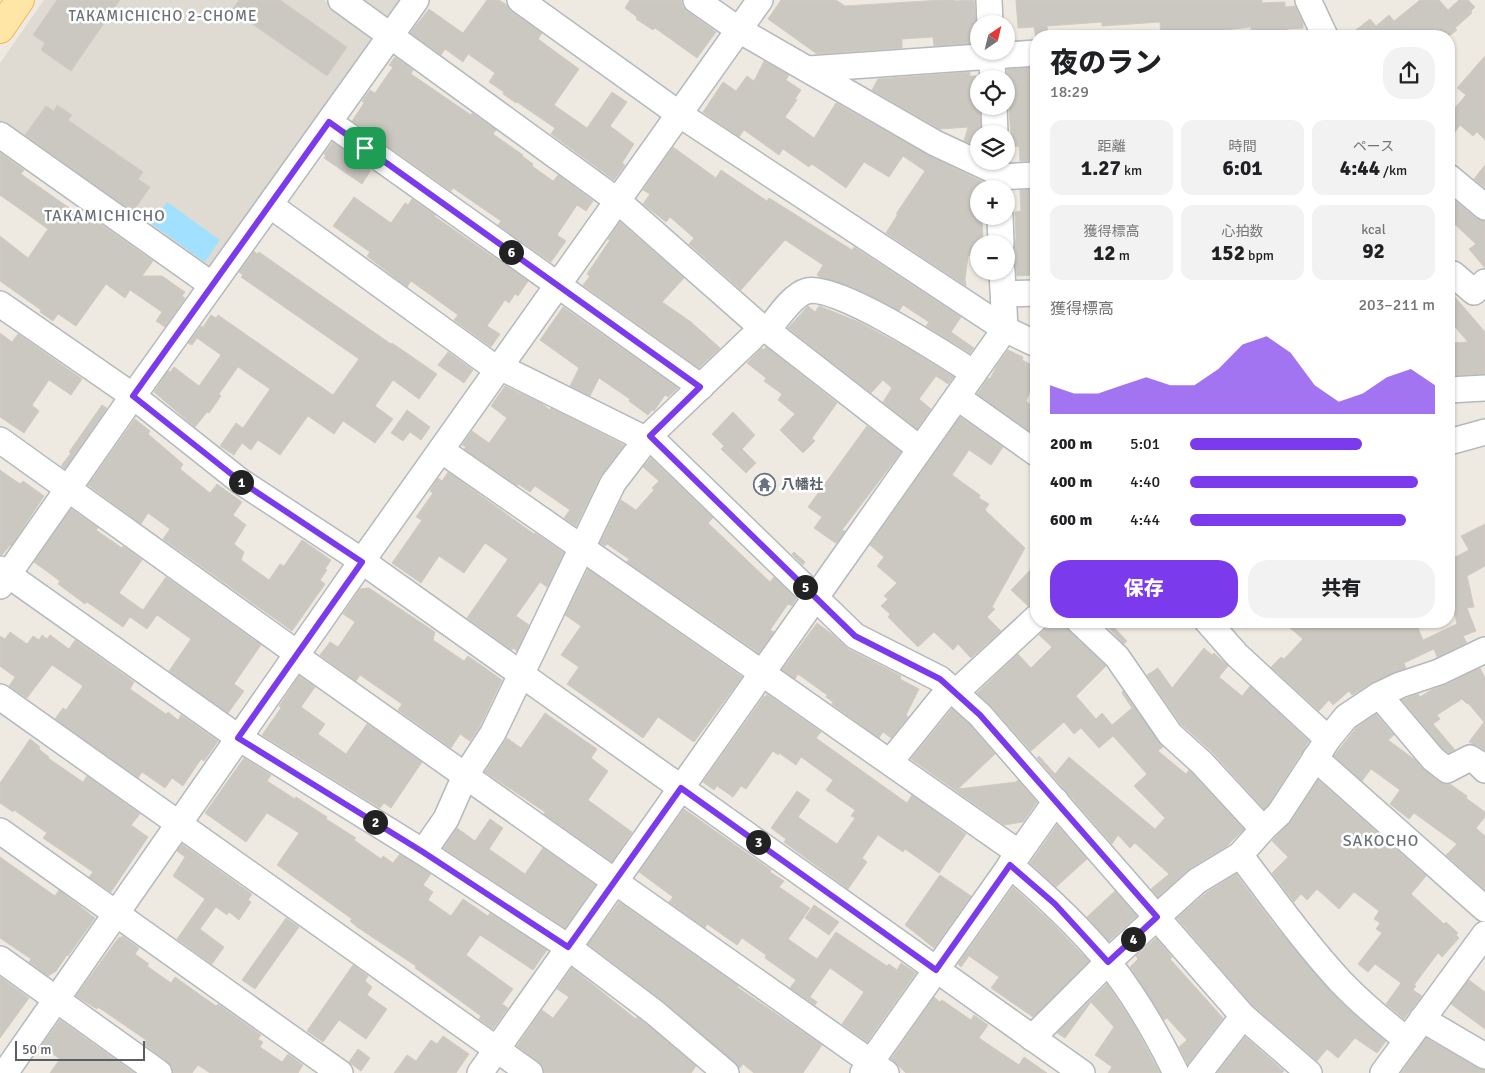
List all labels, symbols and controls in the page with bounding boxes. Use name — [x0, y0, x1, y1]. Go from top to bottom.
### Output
district label: TAKAMICHICHO 2-CHOME — [68, 7, 258, 25]
north arrow — [970, 15, 1015, 60]
map controls — [970, 15, 1015, 280]
text: 夜のラン — [1050, 46, 1162, 80]
button: share — [1383, 47, 1435, 99]
button: locate — [970, 70, 1015, 115]
text: 18:29 — [1050, 82, 1089, 102]
button: layers — [970, 125, 1015, 170]
pin — [344, 127, 386, 169]
icon: arrive — [351, 134, 379, 162]
text: 距離 — [1098, 138, 1126, 155]
text: 時間 — [1229, 138, 1257, 155]
text: ペース — [1353, 138, 1394, 155]
text: 1.27 — [1081, 155, 1121, 181]
text: 6:01 — [1222, 155, 1263, 181]
text: 4:44 — [1340, 155, 1380, 181]
text: km — [1121, 162, 1142, 179]
text: /km — [1380, 162, 1407, 179]
button: + — [970, 180, 1015, 225]
district label: TAKAMICHICHO — [44, 206, 166, 226]
text: kcal — [1361, 221, 1386, 238]
text: 獲得標高 — [1084, 223, 1140, 240]
text: 心拍数 — [1222, 223, 1264, 240]
button: − — [970, 235, 1015, 280]
text: 92 — [1362, 238, 1385, 264]
pin: 6 — [498, 240, 524, 264]
text: 12 — [1093, 240, 1116, 266]
text: 152 — [1211, 240, 1245, 266]
text: 6 — [508, 244, 515, 261]
text: m — [1116, 247, 1130, 264]
text: bpm — [1245, 247, 1274, 264]
text: 203–211 m — [1358, 295, 1435, 315]
text: 獲得標高 — [1050, 299, 1114, 319]
text: 200 m — [1050, 434, 1092, 454]
text: 5:01 — [1130, 434, 1160, 454]
pin: 1 — [228, 470, 254, 494]
temple icon: 八幡社 — [753, 472, 777, 496]
text: 400 m — [1050, 472, 1092, 492]
text: 4:40 — [1130, 472, 1160, 492]
text: 1 — [238, 474, 245, 491]
place label: 八幡社 — [781, 476, 823, 493]
text: 600 m — [1050, 510, 1092, 530]
text: 4:44 — [1130, 510, 1160, 530]
button: 保存 — [1050, 560, 1238, 618]
button: 共有 — [1248, 560, 1435, 618]
pin: 5 — [792, 574, 818, 600]
text: 5 — [802, 579, 809, 596]
pin: 2 — [362, 810, 388, 834]
text: 2 — [372, 814, 379, 831]
pin: 3 — [746, 830, 770, 854]
district label: SAKOCHO — [1343, 831, 1419, 851]
text: 3 — [755, 834, 762, 851]
pin: 4 — [1120, 926, 1146, 952]
text: 4 — [1130, 931, 1137, 948]
scale bar — [15, 1038, 145, 1061]
text: 50 m — [22, 1041, 51, 1058]

